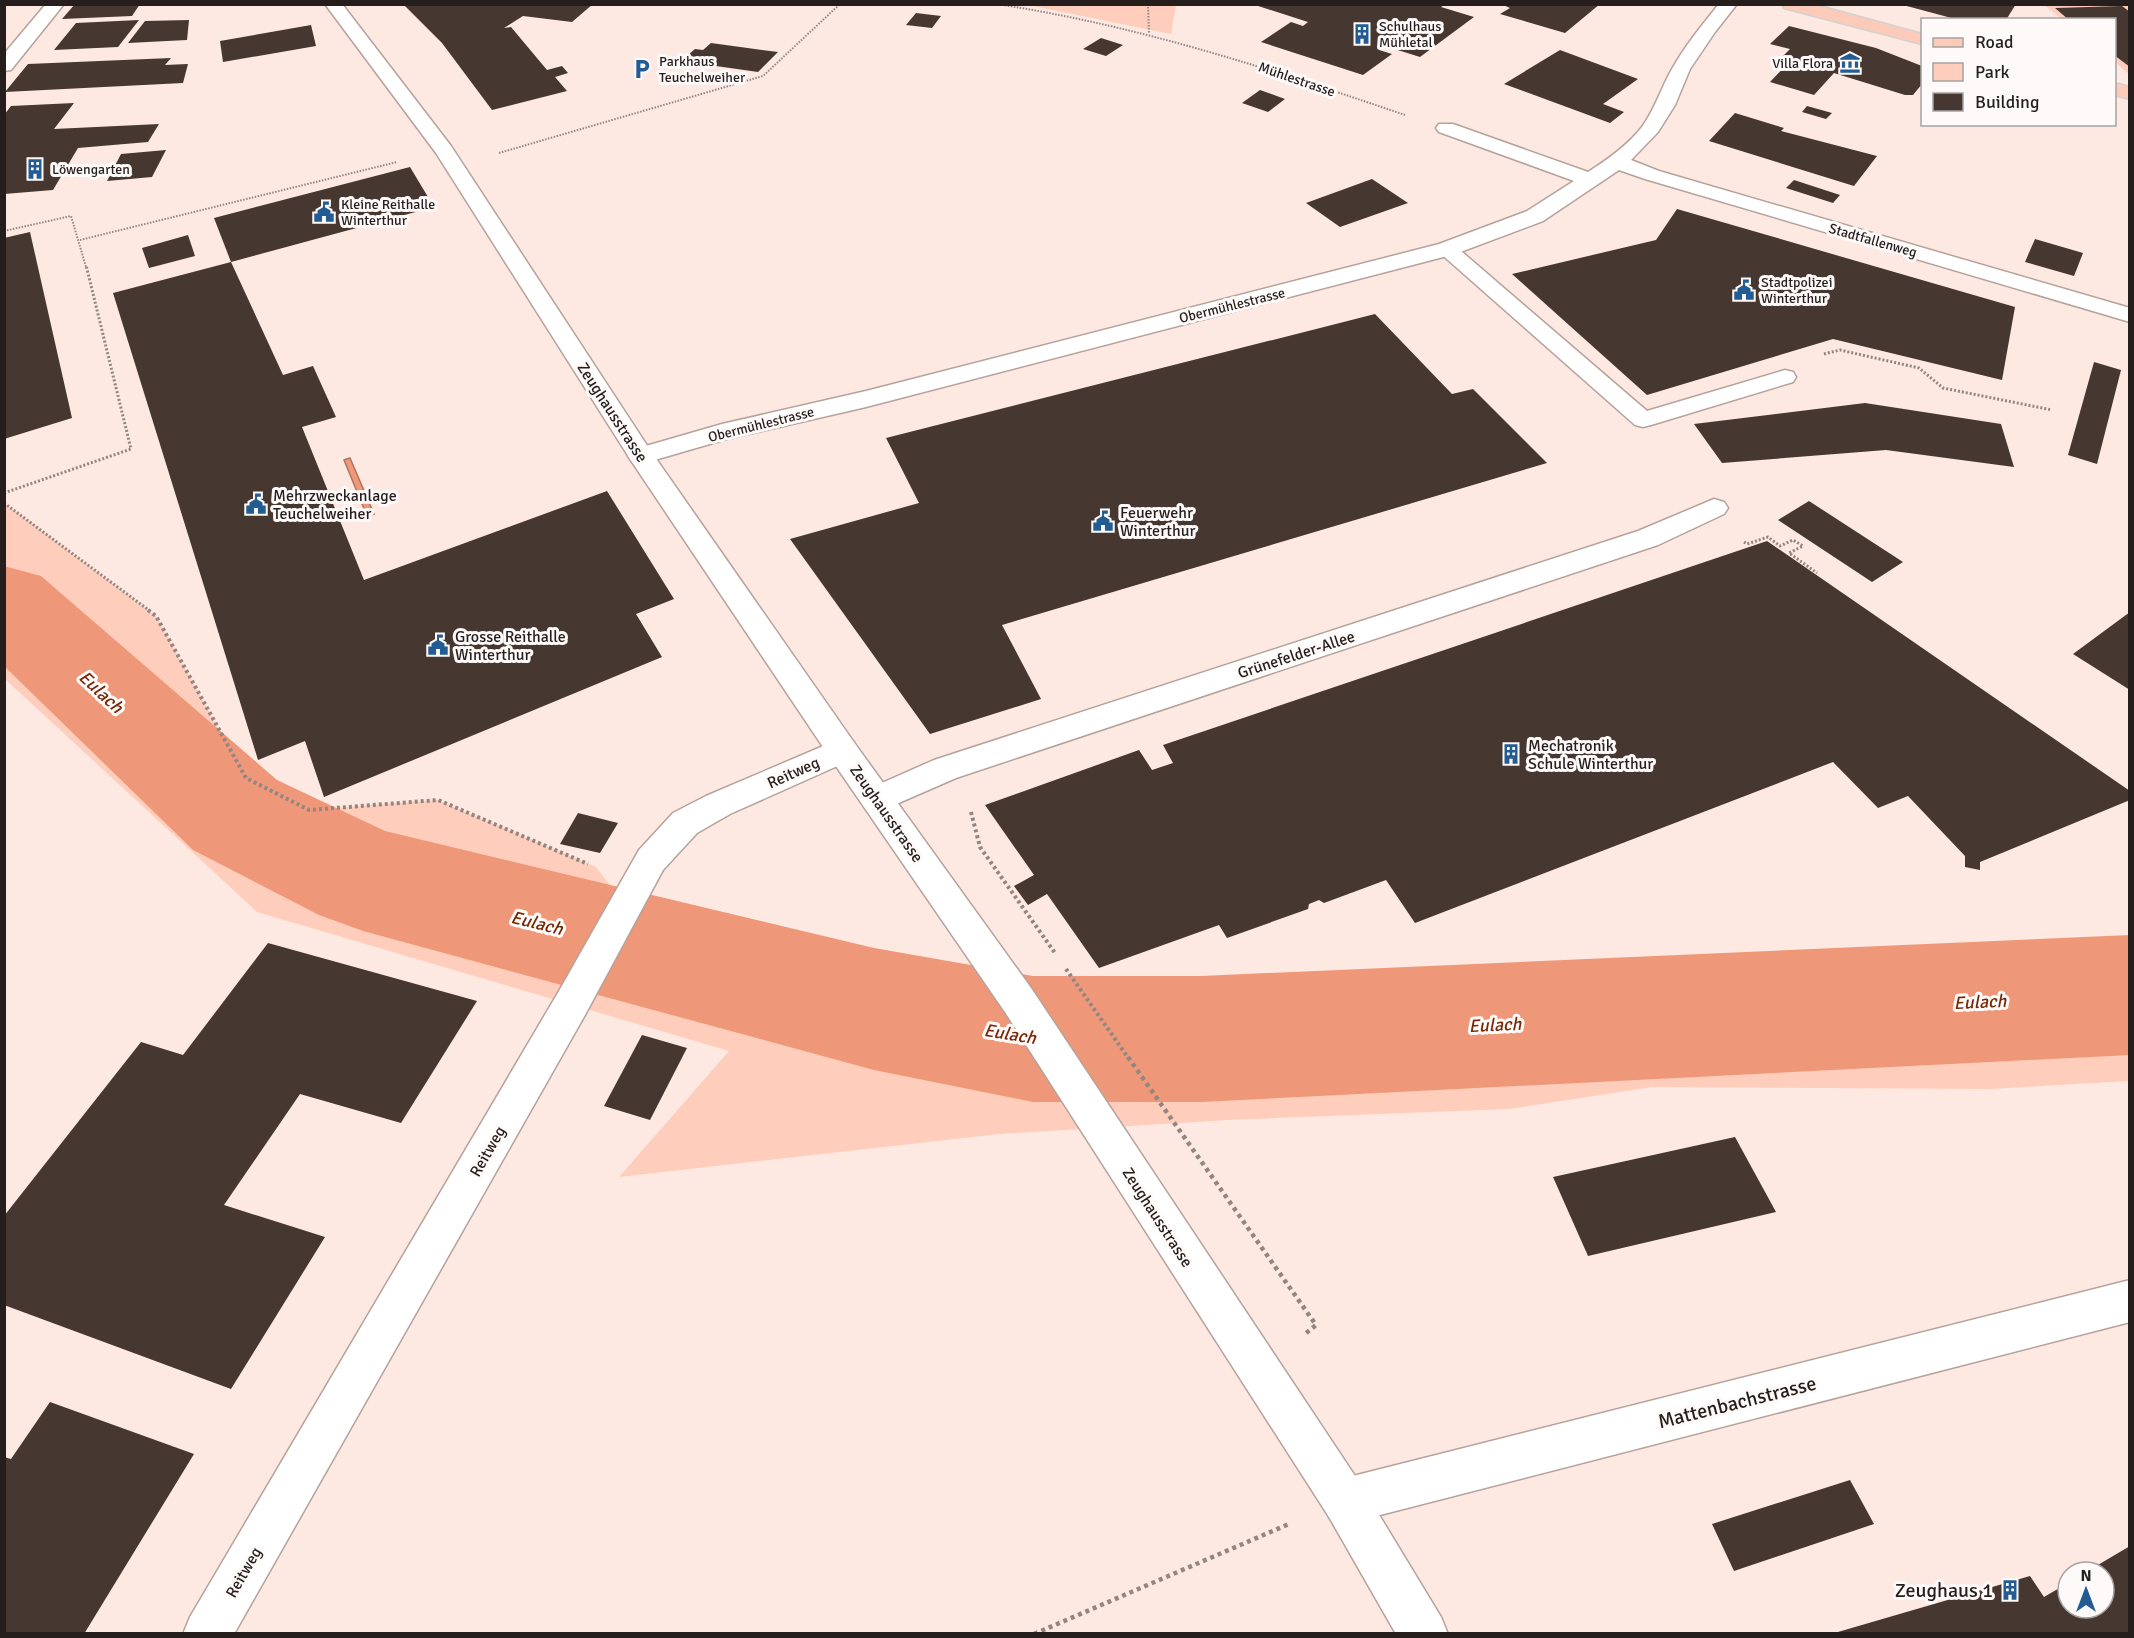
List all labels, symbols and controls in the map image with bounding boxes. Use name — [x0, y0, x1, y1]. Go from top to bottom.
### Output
place label: Schulhaus Mühletal — [1379, 18, 1441, 51]
legend — [1921, 18, 2116, 126]
building icon: Schulhaus Mühletal — [1350, 22, 1374, 46]
text: Road — [1975, 31, 2014, 53]
museum icon: Villa Flora — [1838, 51, 1862, 75]
place label: Parkhaus Teuchelweiher — [659, 53, 746, 86]
place label: Villa Flora — [1772, 55, 1833, 72]
parking icon: Parkhaus Teuchelweiher — [630, 57, 654, 81]
street label: Mühlestrasse — [1256, 58, 1337, 101]
text: Park — [1975, 61, 2010, 83]
text: Building — [1975, 91, 2039, 113]
building icon: Löwengarten — [23, 157, 47, 181]
place label: Löwengarten — [52, 161, 130, 178]
place label: Kleine Reithalle Winterthur — [341, 196, 435, 229]
public building icon: Kleine Reithalle Winterthur — [312, 200, 336, 224]
street label: Stadtfallenweg — [1827, 220, 1919, 261]
place label: Stadtpolizei Winterthur — [1761, 274, 1832, 307]
public building icon: Stadtpolizei Winterthur — [1732, 278, 1756, 302]
street label: Obermühlestrasse — [1177, 284, 1287, 327]
street label: Zeughausstrasse — [572, 359, 652, 466]
street label: Obermühlestrasse — [706, 403, 816, 446]
place label: Mehrzweckanlage Teuchelweiher — [273, 486, 397, 524]
public building icon: Mehrzweckanlage Teuchelweiher — [244, 492, 268, 516]
place label: Feuerwehr Winterthur — [1120, 503, 1195, 541]
public building icon: Feuerwehr Winterthur — [1091, 509, 1115, 533]
place label: Grosse Reithalle Winterthur — [455, 627, 566, 665]
street label: Grünefelder-Allee — [1235, 627, 1357, 683]
public building icon: Grosse Reithalle Winterthur — [426, 633, 450, 657]
water label: Eulach — [74, 666, 129, 719]
place label: Mechatronik Schule Winterthur — [1528, 736, 1653, 774]
building icon: Mechatronik Schule Winterthur — [1499, 742, 1523, 766]
street label: Reitweg — [764, 753, 823, 793]
street label: Zeughausstrasse — [845, 761, 927, 866]
water label: Eulach — [509, 906, 566, 940]
water label: Eulach — [1953, 990, 2008, 1014]
water label: Eulach — [1468, 1013, 1523, 1037]
water label: Eulach — [982, 1019, 1039, 1049]
street label: Reitweg — [465, 1123, 510, 1180]
street label: Zeughausstrasse — [1117, 1164, 1197, 1271]
street label: Mattenbachstrasse — [1655, 1371, 1819, 1434]
street label: Reitweg — [221, 1544, 266, 1601]
north arrow — [2056, 1560, 2116, 1620]
text: N — [2080, 1566, 2092, 1586]
place label: Zeughaus 1 — [1895, 1578, 1993, 1603]
building icon: Zeughaus 1 — [1998, 1578, 2022, 1602]

